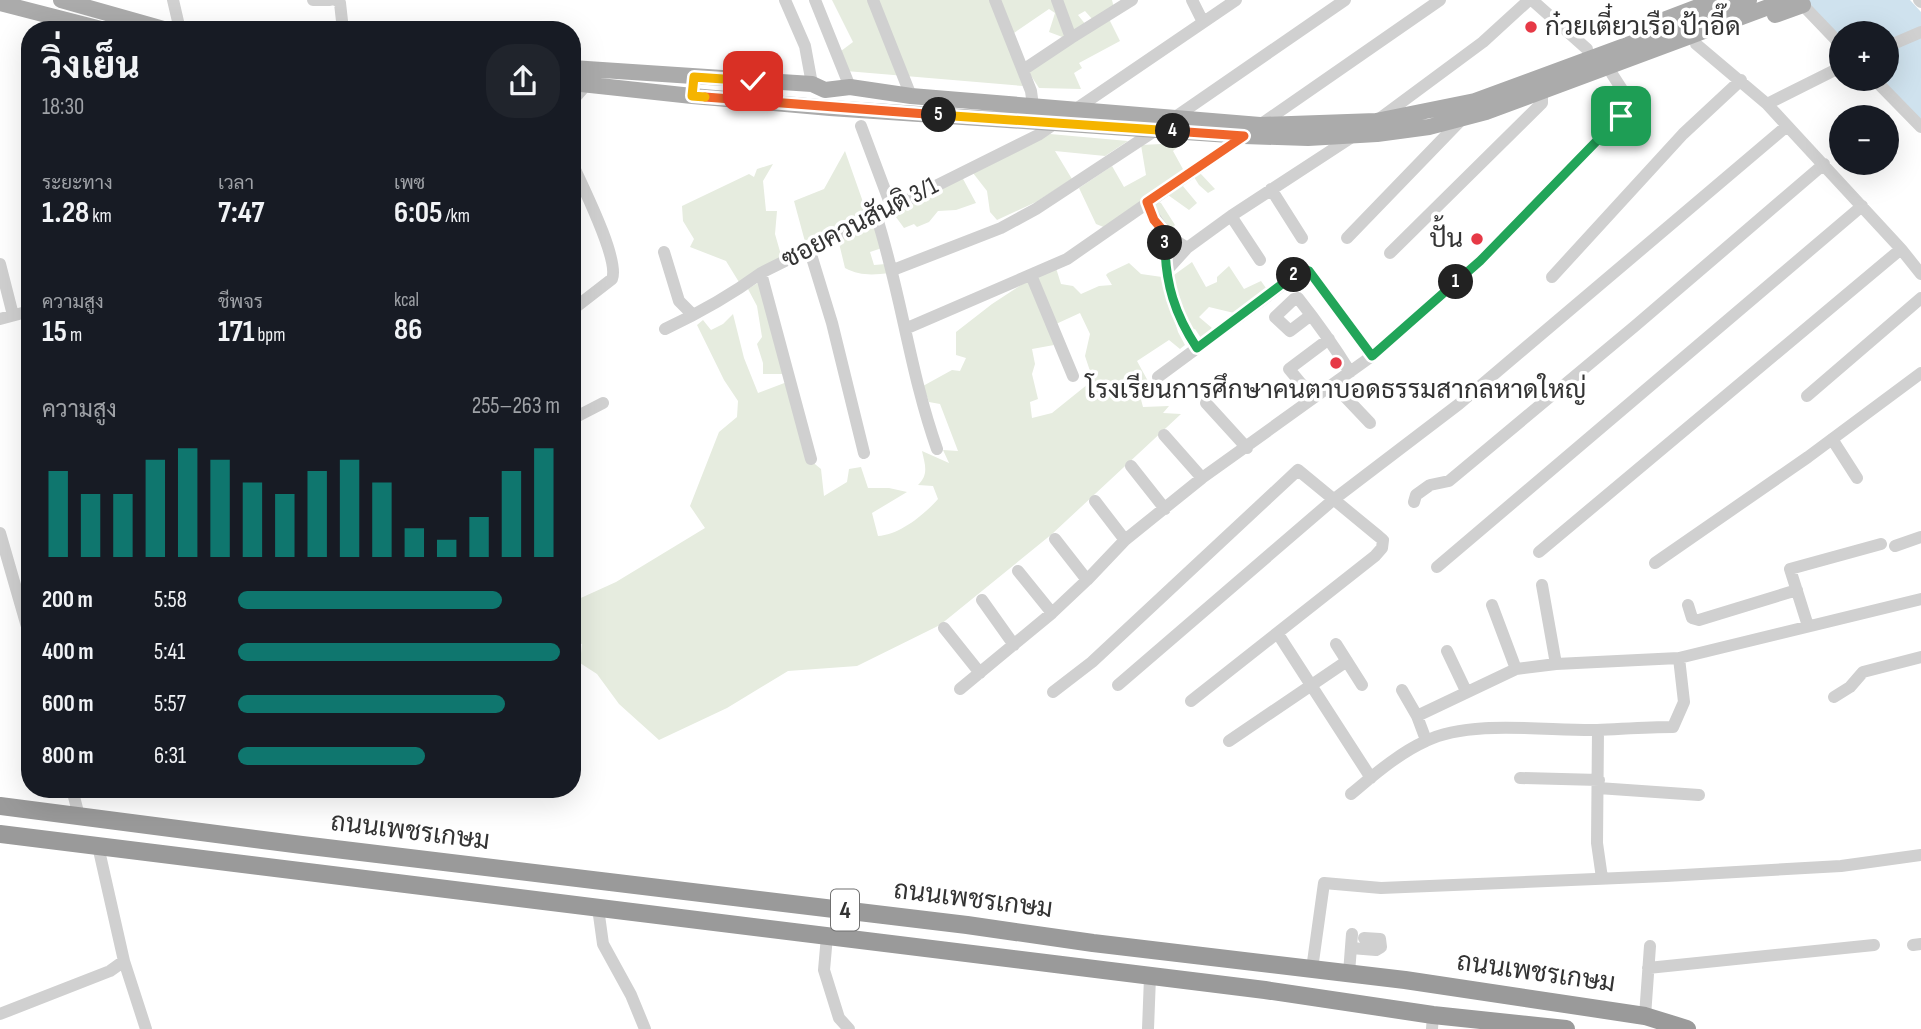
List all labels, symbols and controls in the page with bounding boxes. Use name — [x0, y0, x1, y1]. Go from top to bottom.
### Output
place label: ก๋วยเตี๋ยวเรือ ป้าอี๊ด — [1545, 3, 1741, 43]
marker: ก๋วยเตี๋ยวเรือ ป้าอี๊ด — [1523, 19, 1539, 35]
map controls — [1829, 21, 1899, 175]
button: + — [1829, 21, 1899, 91]
text: วิ่งเย็น — [42, 44, 140, 89]
button: share — [486, 44, 560, 118]
pin — [723, 51, 783, 111]
icon: check — [734, 62, 772, 100]
pin — [1591, 86, 1651, 146]
text: 18:30 — [42, 93, 84, 121]
pin: 5 — [922, 97, 956, 132]
icon: arrive — [1602, 97, 1640, 135]
text: 5 — [934, 103, 943, 126]
button: − — [1829, 105, 1899, 175]
pin: 4 — [1156, 114, 1190, 148]
text: 4 — [1168, 119, 1177, 142]
street label: ซอยควนสันติ 3/1 — [776, 169, 943, 276]
text: ระยะทาง — [42, 172, 113, 195]
text: เวลา — [218, 172, 254, 195]
text: เพซ — [394, 172, 425, 195]
text: 1.28 — [42, 195, 89, 231]
text: 7:47 — [218, 195, 264, 231]
text: 6:05 — [394, 195, 442, 231]
text: km — [89, 205, 112, 228]
text: /km — [442, 205, 470, 228]
place label: ปั้น — [1429, 215, 1463, 255]
pin: 3 — [1148, 226, 1182, 260]
text: 3 — [1160, 231, 1169, 254]
marker: ปั้น — [1469, 231, 1485, 247]
pin: 2 — [1276, 258, 1312, 292]
text: 2 — [1289, 263, 1298, 286]
pin: 1 — [1438, 264, 1474, 300]
text: 1 — [1452, 270, 1459, 293]
text: kcal — [394, 289, 419, 312]
text: ความสูง — [42, 291, 104, 314]
text: ชีพจร — [218, 291, 263, 314]
text: 86 — [394, 312, 422, 348]
text: 15 — [42, 314, 67, 350]
text: 171 — [218, 314, 254, 350]
text: m — [67, 324, 82, 347]
text: bpm — [254, 324, 285, 347]
marker: โรงเรียนการศึกษาคนตาบอดธรรมสากลหาดใหญ่ — [1328, 355, 1344, 371]
place label: โรงเรียนการศึกษาคนตาบอดธรรมสากลหาดใหญ่ — [1084, 373, 1586, 406]
text: 255–263 m — [472, 392, 560, 420]
text: ความสูง — [42, 396, 117, 424]
text: 200 m — [42, 586, 93, 614]
text: 5:58 — [154, 586, 187, 614]
text: 400 m — [42, 638, 93, 666]
text: 5:41 — [154, 638, 185, 666]
text: 600 m — [42, 690, 94, 718]
text: 5:57 — [154, 690, 186, 718]
text: 800 m — [42, 742, 94, 770]
text: 6:31 — [154, 742, 186, 770]
street label: ถนนเพชรเกษม — [329, 807, 491, 857]
street label: ถนนเพชรเกษม — [892, 875, 1054, 925]
road number: 4 — [831, 890, 859, 930]
street label: ถนนเพชรเกษม — [1455, 947, 1617, 999]

